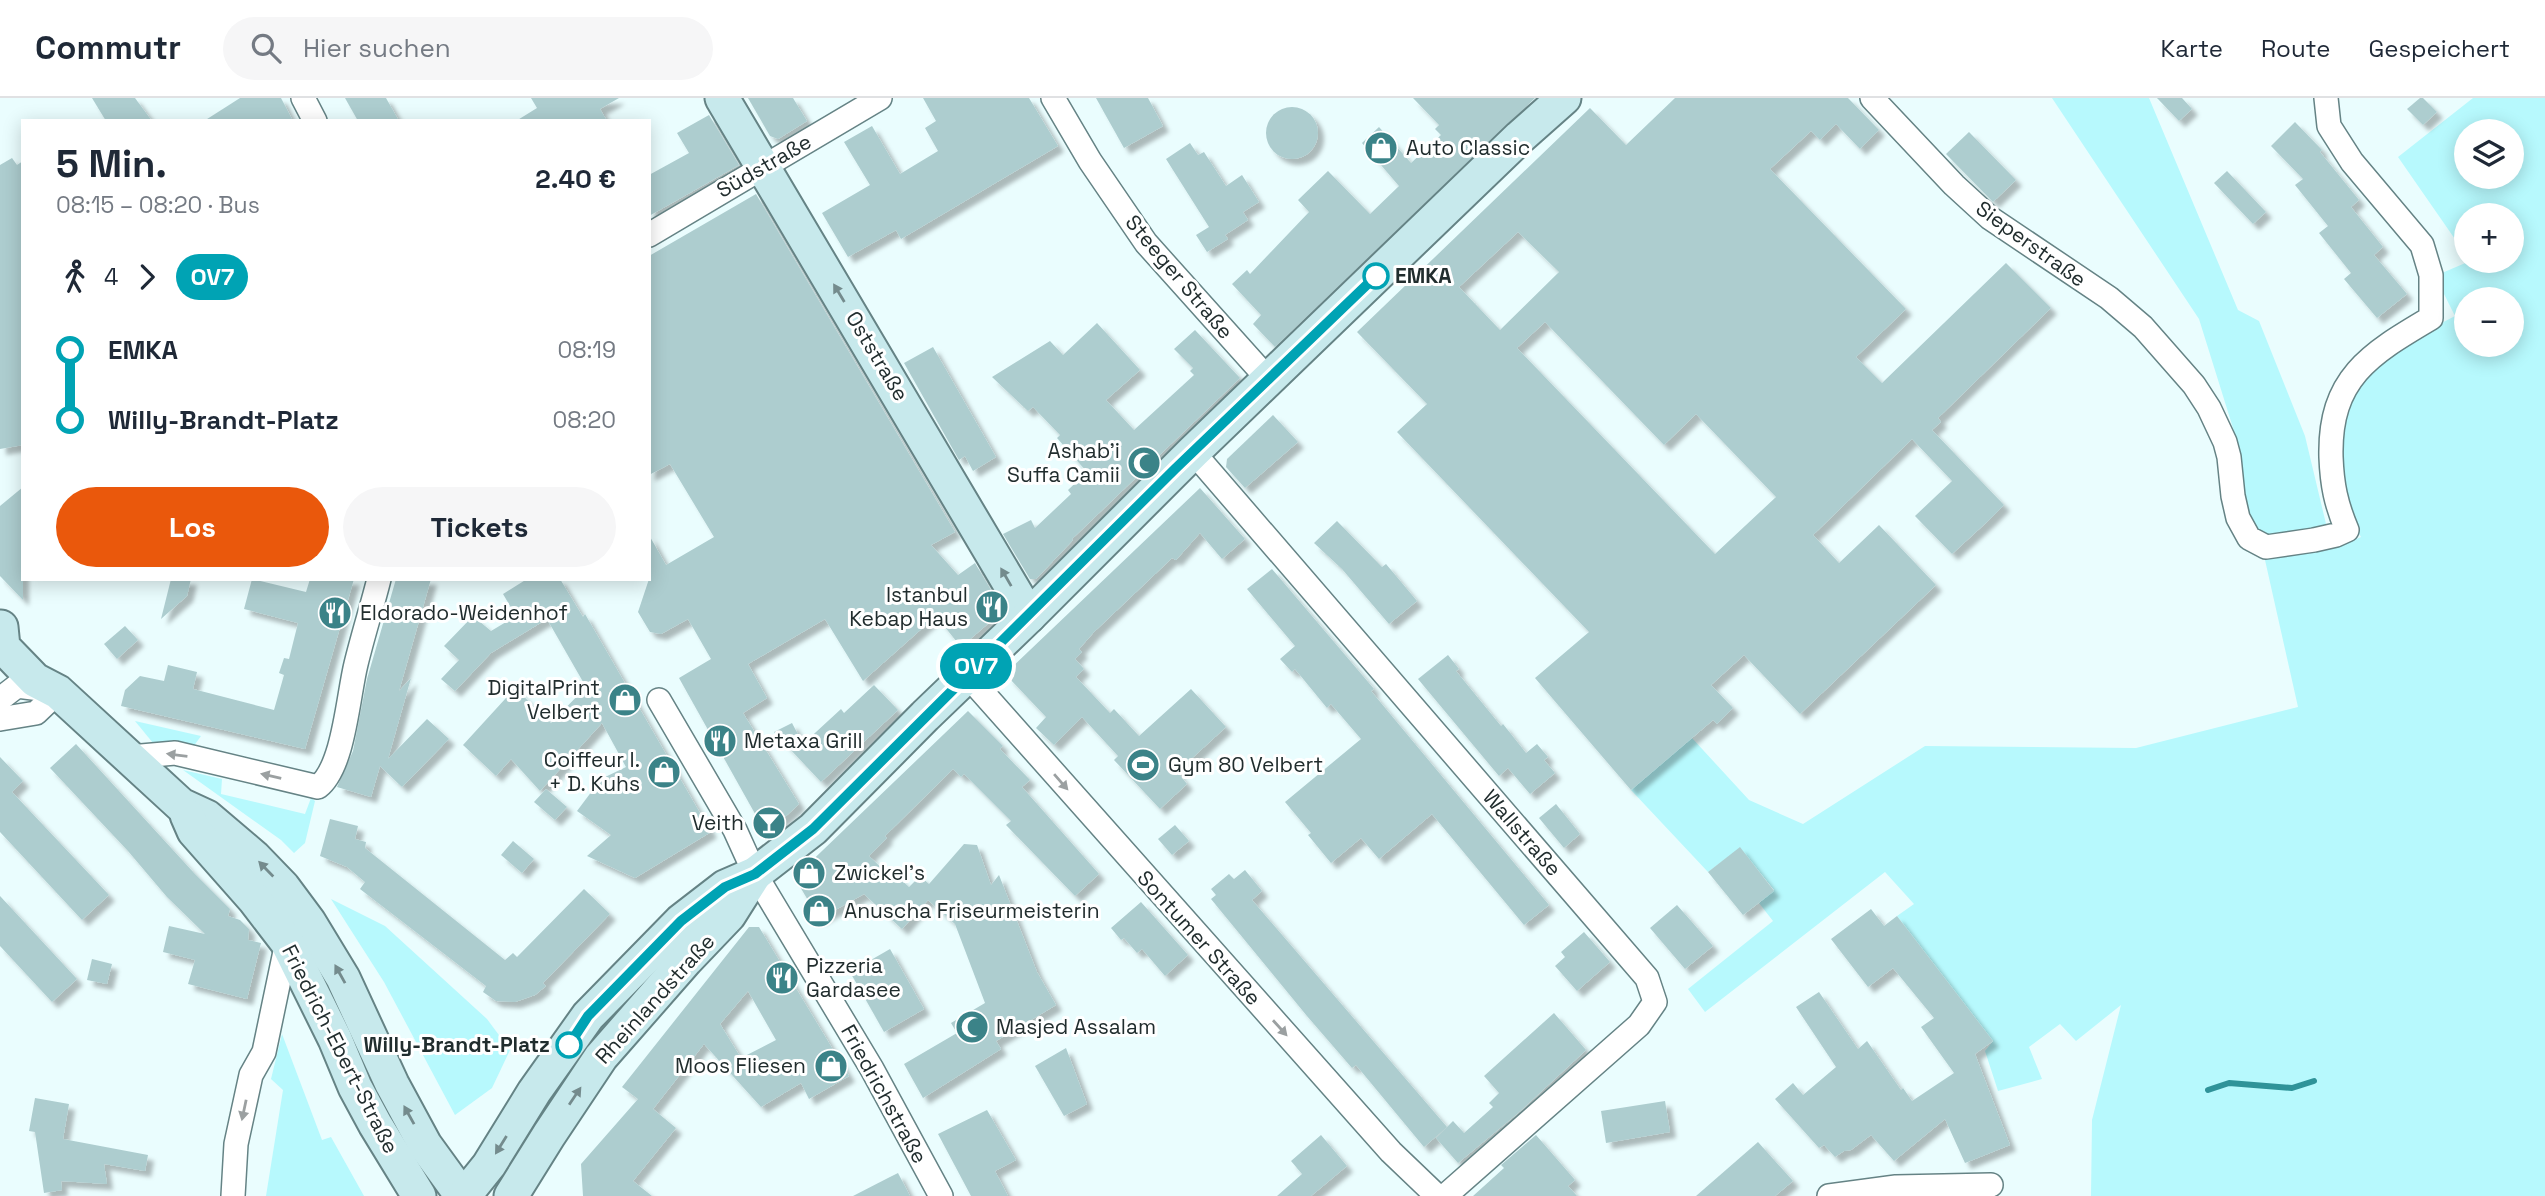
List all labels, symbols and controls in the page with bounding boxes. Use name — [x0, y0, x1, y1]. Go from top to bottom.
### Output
search box — [223, 17, 713, 80]
text: Commutr — [35, 27, 181, 69]
icon: search — [247, 29, 285, 67]
text: Hier suchen — [303, 31, 451, 65]
text: Karte — [2161, 33, 2223, 64]
text: Route — [2261, 33, 2330, 64]
text: Gespeichert — [2368, 33, 2510, 64]
map controls — [2454, 119, 2524, 357]
button: layers — [2454, 119, 2524, 189]
street label: Südstraße — [712, 128, 816, 204]
shop icon: Auto Classic — [1362, 129, 1400, 167]
place label: Auto Classic — [1406, 134, 1530, 161]
text: 5 Min. — [56, 140, 167, 188]
text: 2.40 € — [535, 162, 616, 196]
text: 08:15 – 08:20 · Bus — [56, 190, 260, 220]
street label: Sieperstraße — [1971, 195, 2092, 293]
button: + — [2454, 203, 2524, 273]
street label: Steeger Straße — [1120, 209, 1239, 344]
icon: walk — [56, 258, 94, 296]
icon: forward — [128, 258, 166, 296]
text: OV7 — [190, 261, 234, 292]
text: 4 — [104, 262, 118, 292]
place label: EMKA — [1395, 262, 1452, 289]
marker: EMKA — [1363, 263, 1389, 289]
one-way arrow — [833, 283, 845, 302]
button: − — [2454, 287, 2524, 357]
street label: Oststraße — [840, 306, 915, 406]
text: EMKA — [108, 333, 178, 367]
text: 08:19 — [557, 335, 616, 365]
text: Willy-Brandt-Platz — [108, 403, 339, 437]
text: 08:20 — [552, 405, 616, 435]
place label: Ashab'i Suffa Camii — [1007, 437, 1120, 488]
mosque icon: Ashab'i Suffa Camii — [1125, 444, 1163, 482]
button: Los — [56, 487, 329, 567]
button: Tickets — [343, 487, 616, 567]
one-way arrow — [1000, 567, 1012, 587]
place label: Istanbul Kebap Haus — [849, 581, 968, 632]
restaurant icon: Istanbul Kebap Haus — [973, 588, 1011, 626]
restaurant icon: Eldorado-Weidenhof — [316, 594, 354, 632]
place label: Eldorado-Weidenhof — [360, 599, 568, 626]
line badge: OV7 — [936, 643, 1016, 689]
text: OV7 — [954, 650, 998, 681]
place label: DigitalPrint Velbert — [488, 674, 600, 725]
shop icon: DigitalPrint Velbert — [606, 681, 644, 719]
restaurant icon: Metaxa Grill — [701, 722, 739, 760]
place label: Metaxa Grill — [744, 727, 863, 754]
place label: Coiffeur I. + D. Kuhs — [544, 746, 640, 797]
sports icon: Gym 80 Velbert — [1124, 746, 1162, 784]
one-way arrow — [166, 750, 188, 761]
place label: Gym 80 Velbert — [1168, 751, 1323, 778]
shop icon: Coiffeur I. + D. Kuhs — [645, 753, 683, 791]
one-way arrow — [260, 770, 282, 781]
one-way arrow — [1053, 773, 1069, 791]
street label: Wallstraße — [1477, 784, 1567, 882]
bar icon: Veith — [750, 804, 788, 842]
place label: Veith — [692, 809, 744, 836]
shop icon: Zwickel's — [790, 854, 828, 892]
place label: Zwickel's — [834, 859, 925, 886]
one-way arrow — [258, 861, 274, 878]
street label: Sontumer Straße — [1132, 865, 1267, 1011]
shop icon: Anuscha Friseurmeisterin — [800, 892, 838, 930]
place label: Anuscha Friseurmeisterin — [844, 897, 1100, 924]
street label: Rheinlandstraße — [589, 928, 720, 1069]
street label: Friedrich-Ebert-Straße — [276, 940, 405, 1158]
place label: Pizzeria Gardasee — [806, 952, 901, 1003]
restaurant icon: Pizzeria Gardasee — [763, 959, 801, 997]
one-way arrow — [334, 965, 346, 984]
mosque icon: Masjed Assalam — [953, 1008, 991, 1046]
place label: Masjed Assalam — [996, 1013, 1156, 1040]
one-way arrow — [1272, 1019, 1287, 1036]
street label: Friedrichstraße — [835, 1020, 934, 1168]
place label: Willy-Brandt-Platz — [364, 1031, 550, 1058]
marker: Willy-Brandt-Platz — [556, 1032, 582, 1058]
shop icon: Moos Fliesen — [812, 1047, 850, 1085]
place label: Moos Fliesen — [675, 1052, 806, 1079]
one-way arrow — [568, 1086, 581, 1106]
one-way arrow — [238, 1099, 249, 1121]
one-way arrow — [403, 1105, 414, 1125]
one-way arrow — [494, 1136, 507, 1155]

